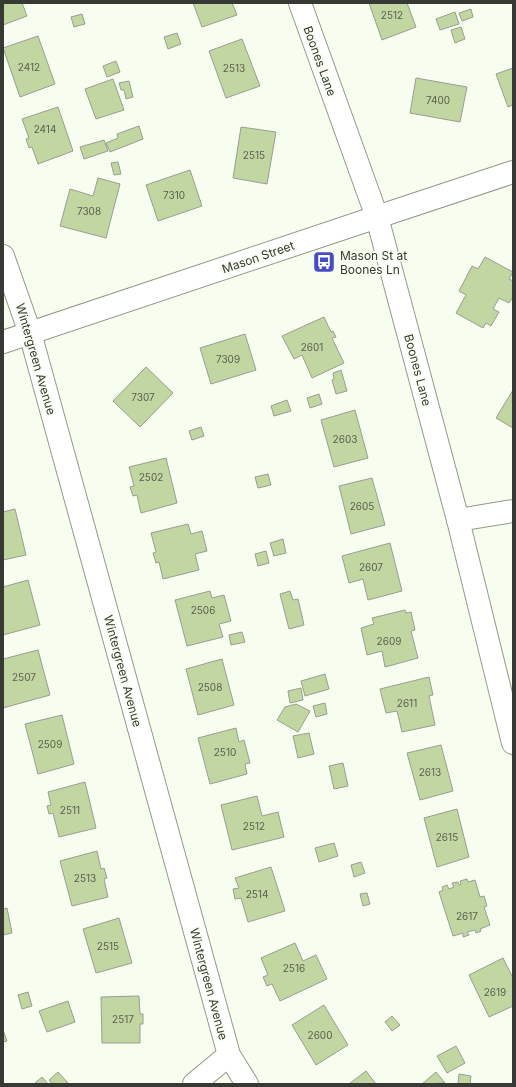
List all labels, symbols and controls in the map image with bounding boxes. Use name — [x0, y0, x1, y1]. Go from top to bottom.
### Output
house number: 2512 — [381, 9, 403, 21]
street label: Boones Lane — [300, 24, 340, 98]
house number: 2412 — [18, 61, 40, 73]
house number: 2513 — [223, 62, 245, 74]
house number: 7400 — [426, 94, 450, 106]
house number: 2414 — [34, 123, 56, 135]
house number: 2515 — [243, 149, 265, 161]
house number: 7310 — [163, 189, 185, 201]
house number: 7308 — [77, 205, 101, 217]
street label: Mason Street — [220, 238, 296, 276]
place label: Mason St at Boones Ln — [340, 248, 407, 277]
bus stop icon: Mason St at Boones Ln — [311, 249, 337, 275]
street label: Wintergreen Avenue — [13, 302, 59, 416]
street label: Boones Lane — [401, 332, 435, 408]
house number: 2601 — [301, 341, 323, 353]
house number: 7309 — [216, 353, 240, 365]
house number: 7307 — [131, 391, 155, 403]
house number: 2603 — [333, 433, 357, 445]
house number: 2502 — [139, 471, 163, 483]
house number: 2605 — [350, 500, 374, 512]
house number: 2607 — [359, 561, 383, 573]
house number: 2506 — [191, 604, 215, 616]
street label: Wintergreen Avenue — [101, 613, 145, 729]
house number: 2609 — [377, 635, 401, 647]
house number: 2507 — [12, 671, 36, 683]
house number: 2508 — [198, 681, 222, 693]
house number: 2611 — [397, 697, 417, 709]
house number: 2509 — [38, 738, 62, 750]
house number: 2510 — [214, 746, 236, 758]
house number: 2613 — [419, 766, 441, 778]
house number: 2511 — [60, 804, 80, 816]
house number: 2512 — [243, 820, 265, 832]
house number: 2615 — [436, 831, 458, 843]
house number: 2513 — [74, 872, 96, 884]
house number: 2514 — [246, 888, 268, 900]
house number: 2617 — [456, 910, 478, 922]
street label: Wintergreen Avenue — [187, 926, 231, 1042]
house number: 2515 — [97, 940, 119, 952]
house number: 2516 — [283, 962, 305, 974]
house number: 2619 — [484, 986, 506, 998]
house number: 2517 — [112, 1013, 134, 1025]
house number: 2600 — [308, 1029, 332, 1041]

